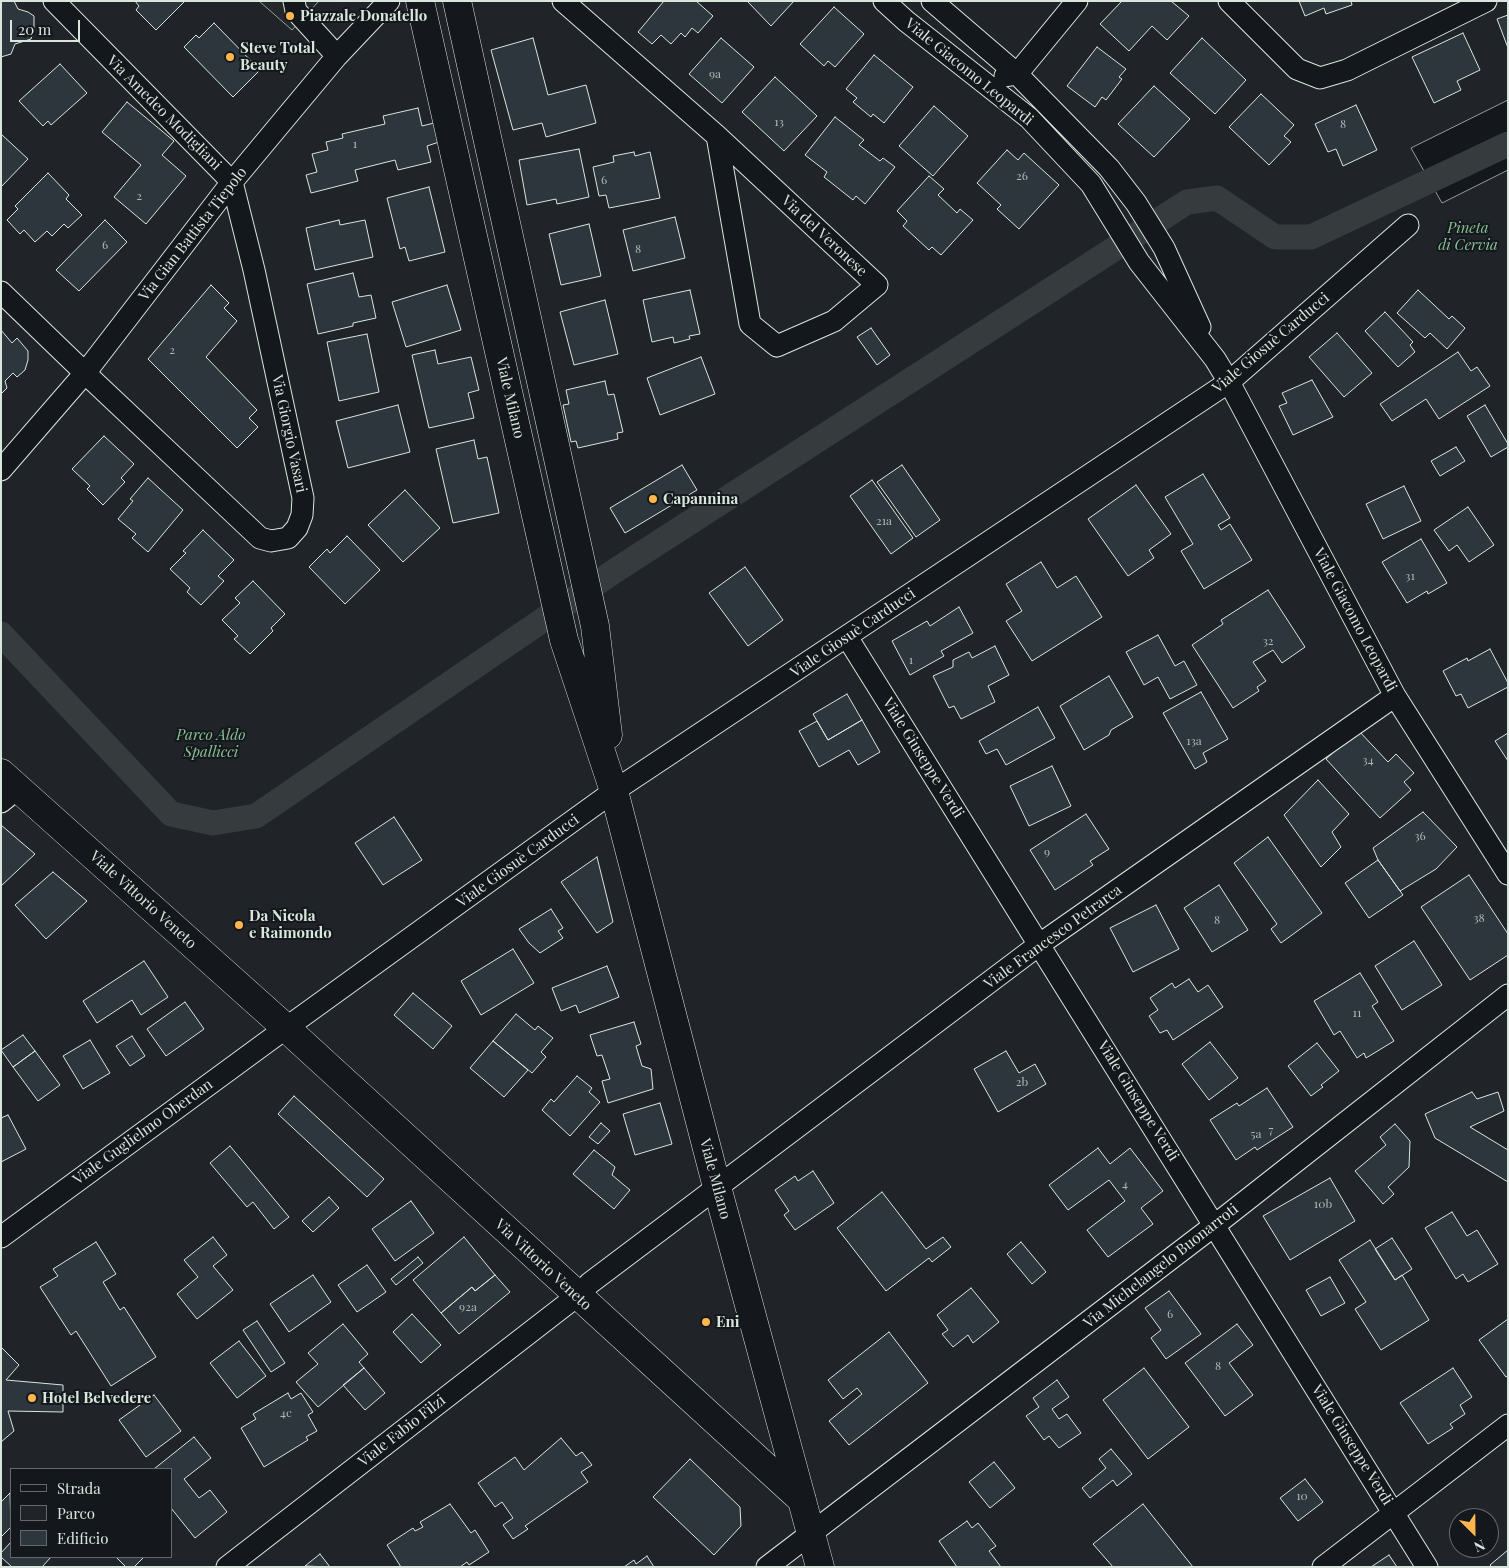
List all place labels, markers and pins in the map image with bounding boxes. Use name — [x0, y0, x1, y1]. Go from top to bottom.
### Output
place label: Piazzale Donatello — [300, 7, 427, 25]
marker: Piazzale Donatello — [284, 10, 296, 22]
place label: Steve Total Beauty — [240, 39, 315, 74]
marker: Steve Total Beauty — [224, 51, 236, 63]
place label: Capannina — [663, 490, 738, 508]
marker: Capannina — [647, 493, 659, 505]
place label: Da Nicola e Raimondo — [249, 907, 332, 942]
marker: Da Nicola e Raimondo — [233, 919, 245, 931]
place label: Eni — [716, 1313, 739, 1331]
marker: Eni — [700, 1316, 712, 1328]
place label: Hotel Belvedere — [42, 1389, 151, 1407]
marker: Hotel Belvedere — [26, 1392, 38, 1404]

